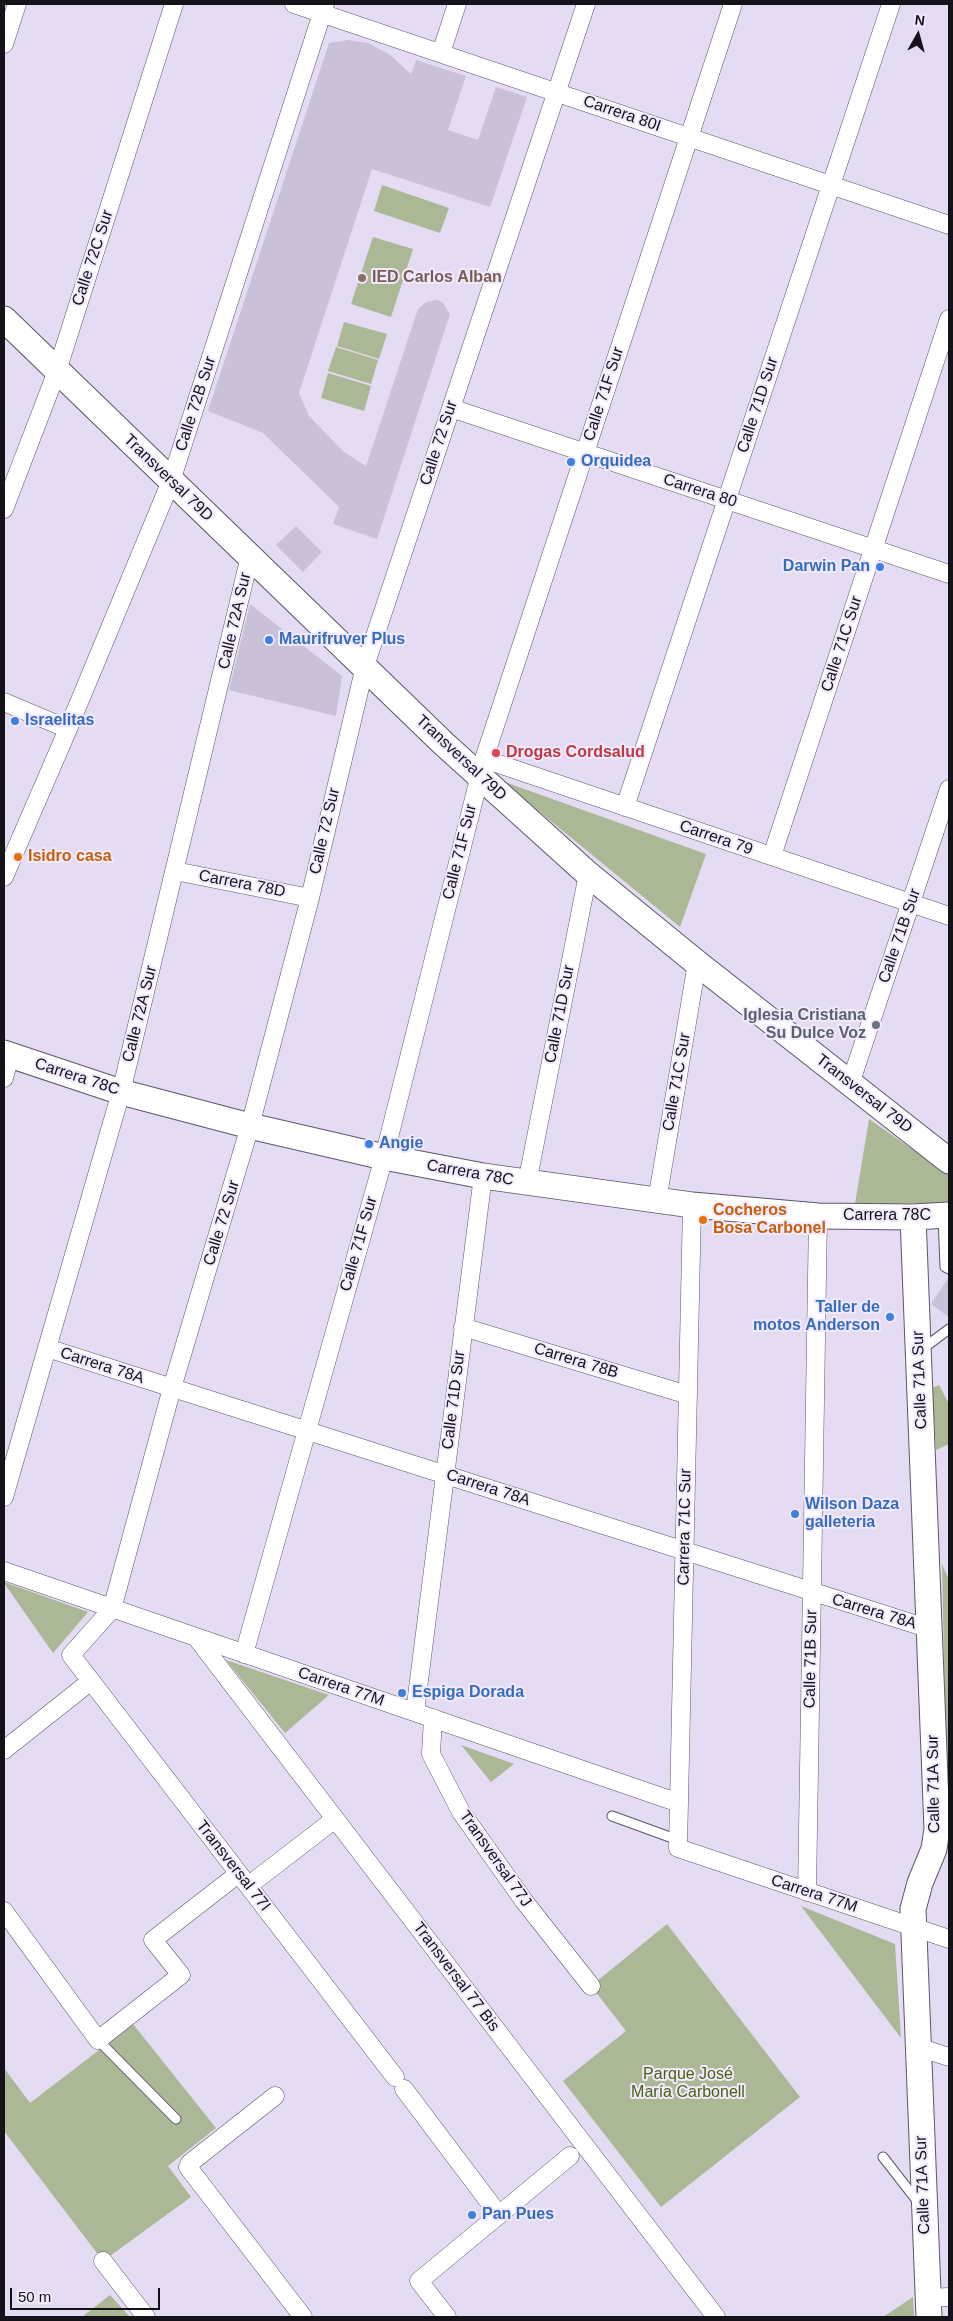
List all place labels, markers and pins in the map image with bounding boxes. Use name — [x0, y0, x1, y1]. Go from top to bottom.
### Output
place label: IED Carlos Alban — [372, 268, 502, 288]
marker: IED Carlos Alban — [356, 272, 368, 284]
place label: Orquidea — [581, 452, 651, 472]
marker: Orquidea — [565, 456, 577, 468]
place label: Darwin Pan — [783, 557, 870, 577]
marker: Darwin Pan — [874, 561, 886, 573]
place label: Maurifruver Plus — [279, 630, 405, 650]
marker: Maurifruver Plus — [263, 634, 275, 646]
place label: Israelitas — [25, 711, 94, 731]
marker: Israelitas — [9, 715, 21, 727]
place label: Drogas Cordsalud — [506, 743, 645, 763]
marker: Drogas Cordsalud — [490, 747, 502, 759]
place label: Isidro casa — [28, 847, 112, 867]
marker: Isidro casa — [12, 851, 24, 863]
place label: Iglesia Cristiana Su Dulce Voz — [743, 1006, 866, 1044]
marker: Iglesia Cristiana Su Dulce Voz — [870, 1019, 882, 1031]
place label: Angie — [379, 1134, 423, 1154]
marker: Angie — [363, 1138, 375, 1150]
place label: Cocheros Bosa Carbonel — [713, 1201, 826, 1239]
marker: Cocheros Bosa Carbonel — [697, 1214, 709, 1226]
place label: Taller de motos Anderson — [753, 1298, 880, 1336]
marker: Taller de motos Anderson — [884, 1311, 896, 1323]
place label: Wilson Daza galleteria — [805, 1495, 899, 1533]
marker: Wilson Daza galleteria — [789, 1508, 801, 1520]
place label: Espiga Dorada — [412, 1683, 524, 1703]
marker: Espiga Dorada — [396, 1687, 408, 1699]
place label: Pan Pues — [482, 2205, 554, 2225]
marker: Pan Pues — [466, 2209, 478, 2221]

